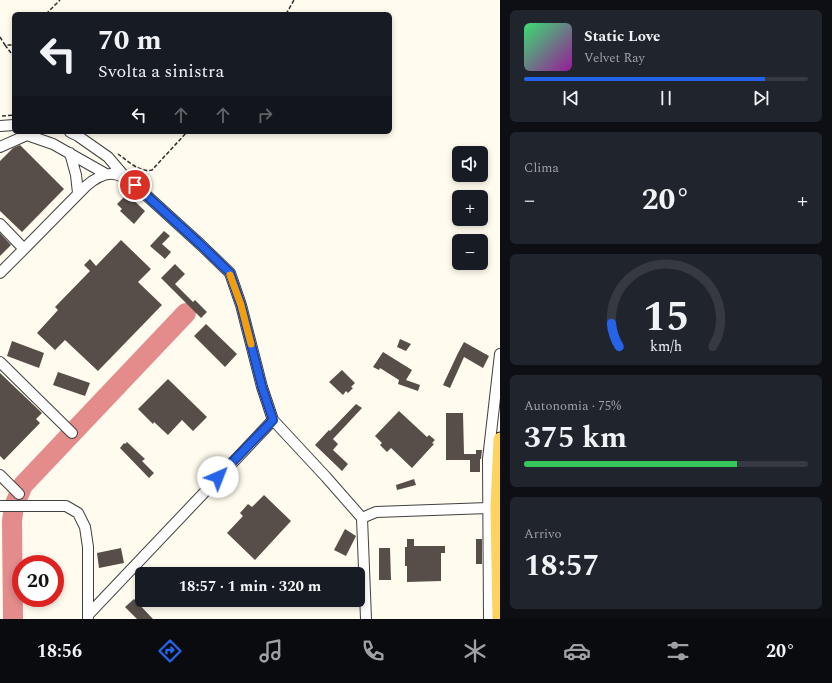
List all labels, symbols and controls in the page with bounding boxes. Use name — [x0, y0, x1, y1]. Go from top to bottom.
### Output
text: 70 m — [98, 19, 162, 62]
text: Static Love — [584, 25, 660, 48]
icon: left — [32, 28, 84, 80]
text: Velvet Ray — [584, 48, 645, 68]
text: Svolta a sinistra — [98, 58, 224, 85]
icon: previous — [560, 87, 582, 109]
icon: pause — [655, 87, 677, 109]
icon: next — [750, 87, 772, 109]
icon: left — [128, 104, 150, 126]
icon: ahead — [170, 104, 192, 126]
icon: ahead — [212, 104, 234, 126]
icon: right — [254, 104, 276, 126]
map controls — [452, 146, 488, 270]
button: sound — [452, 146, 488, 182]
text: Clima — [524, 158, 559, 178]
pin — [118, 168, 152, 202]
icon: arrive — [124, 174, 146, 196]
text: 20° — [642, 177, 690, 223]
text: − — [524, 184, 535, 217]
text: + — [797, 184, 808, 217]
button: + — [452, 190, 488, 226]
button: − — [452, 234, 488, 270]
text: 15 — [643, 286, 689, 349]
text: km/h — [650, 336, 682, 358]
text: Autonomia · 75% — [524, 396, 621, 416]
text: 375 km — [524, 415, 627, 461]
position arrow — [197, 456, 239, 498]
text: Arrivo — [524, 524, 561, 544]
text: 18:57 — [524, 543, 599, 589]
speed limit sign: 20 — [12, 555, 64, 607]
text: 18:57 · 1 min · 320 m — [179, 575, 321, 598]
icon: directions — [156, 637, 184, 665]
icon: music — [257, 637, 285, 665]
icon: phone — [359, 637, 387, 665]
icon: climate — [461, 637, 489, 665]
icon: car — [563, 637, 591, 665]
icon: filters — [664, 637, 692, 665]
text: 18:56 — [37, 638, 82, 665]
text: 20° — [766, 638, 795, 665]

